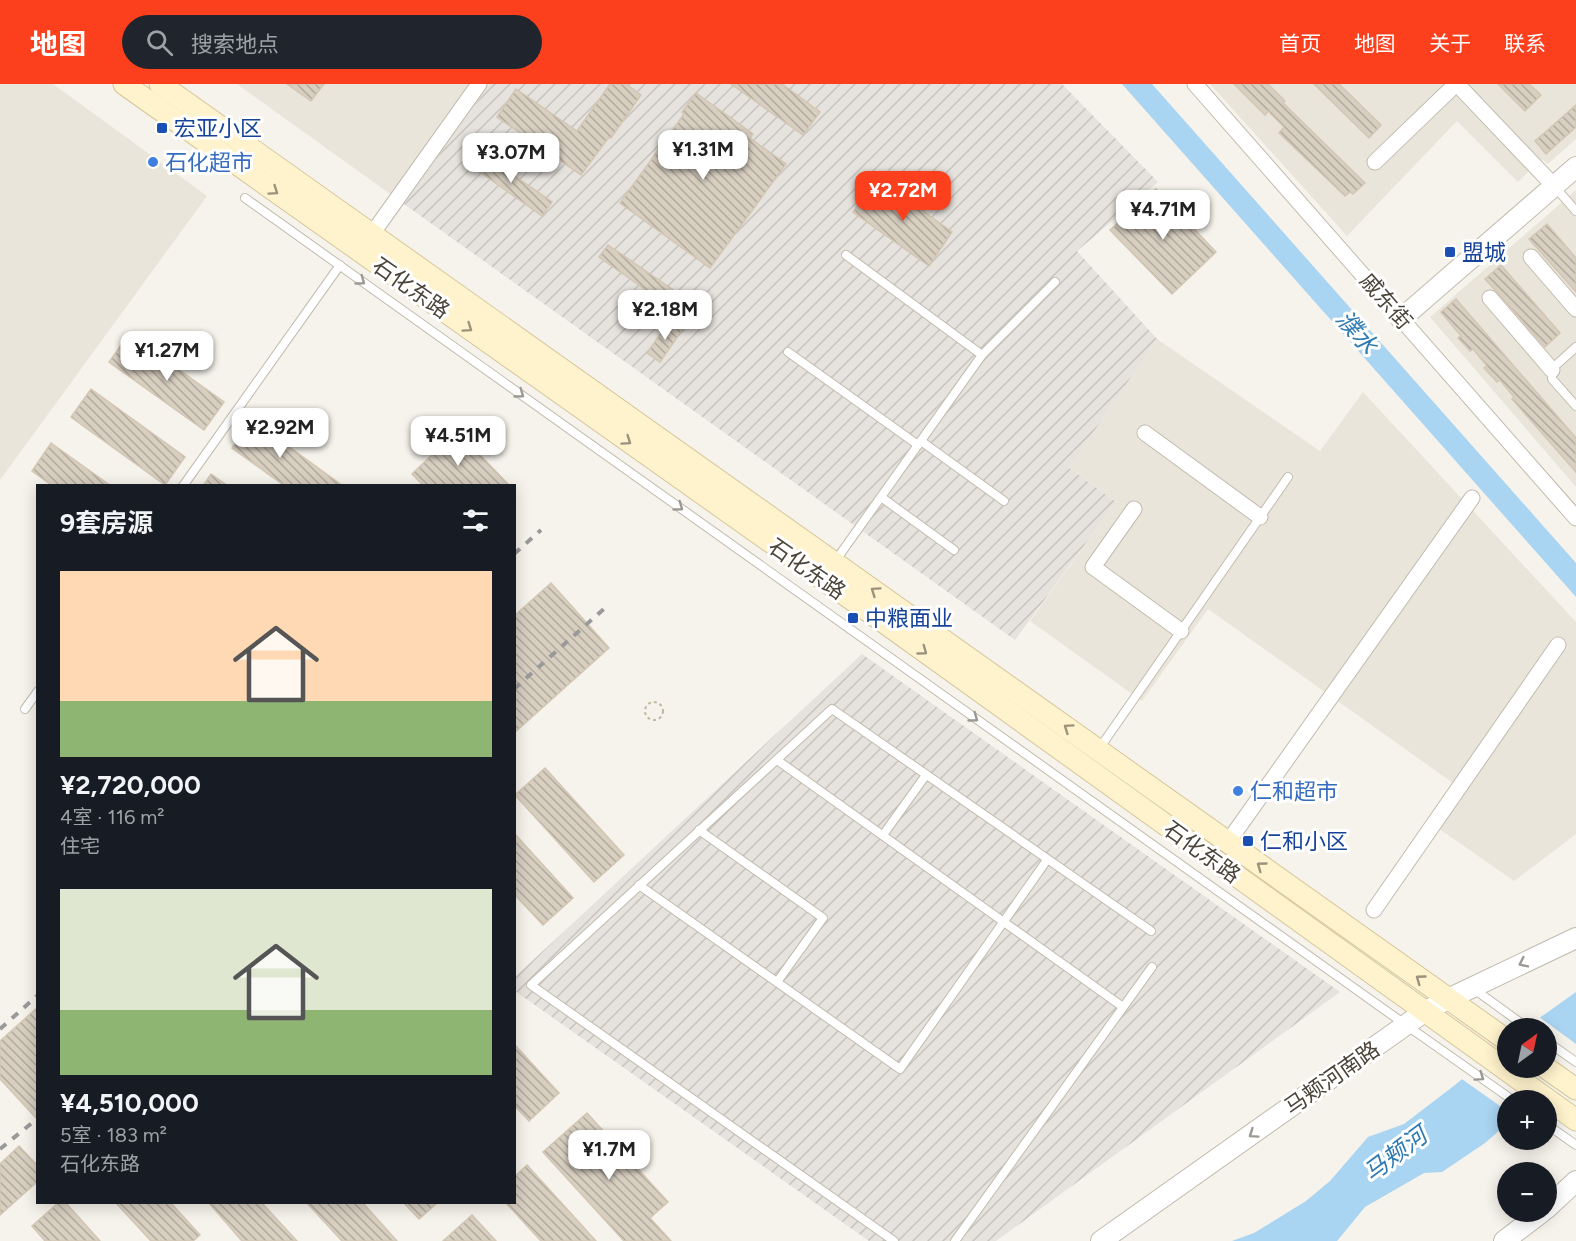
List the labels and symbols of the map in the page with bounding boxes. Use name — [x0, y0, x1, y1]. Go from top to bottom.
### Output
place label: 宏亚小区 — [174, 115, 262, 142]
marker: 宏亚小区 — [155, 121, 169, 135]
pin: ¥1.31M — [654, 130, 752, 181]
pin: ¥3.07M — [462, 133, 560, 184]
place label: 石化超市 — [165, 149, 253, 176]
marker: 石化超市 — [146, 155, 160, 169]
pin: ¥2.72M — [854, 171, 952, 222]
one-way arrow — [268, 184, 279, 195]
pin: ¥4.71M — [1114, 190, 1212, 241]
place label: 盟城 — [1462, 239, 1506, 266]
marker: 盟城 — [1443, 245, 1457, 259]
street label: 石化东路 — [367, 252, 455, 324]
street label: 戚东街 — [1354, 267, 1418, 335]
one-way arrow — [355, 273, 366, 284]
pin: ¥2.18M — [616, 290, 714, 341]
water label: 濮水 — [1330, 304, 1384, 360]
one-way arrow — [461, 321, 472, 332]
pin: ¥1.27M — [118, 331, 216, 382]
one-way arrow — [514, 387, 525, 398]
pin: ¥2.92M — [231, 408, 329, 459]
pin: ¥4.51M — [409, 416, 507, 467]
one-way arrow — [620, 433, 631, 444]
one-way arrow — [672, 500, 683, 511]
street label: 石化东路 — [763, 533, 851, 605]
one-way arrow — [871, 587, 882, 598]
place label: 中粮面业 — [865, 605, 953, 632]
marker: 中粮面业 — [846, 611, 860, 625]
one-way arrow — [916, 644, 927, 655]
one-way arrow — [968, 711, 979, 722]
one-way arrow — [1064, 725, 1075, 736]
place label: 仁和超市 — [1250, 778, 1338, 805]
marker: 仁和超市 — [1231, 784, 1245, 798]
street label: 石化东路 — [1158, 815, 1246, 889]
place label: 仁和小区 — [1260, 828, 1348, 855]
marker: 仁和小区 — [1241, 834, 1255, 848]
one-way arrow — [1257, 862, 1268, 873]
one-way arrow — [1519, 956, 1530, 967]
one-way arrow — [1416, 975, 1427, 986]
north arrow — [1497, 1018, 1557, 1078]
street label: 马颊河南路 — [1279, 1035, 1385, 1121]
one-way arrow — [1474, 1070, 1485, 1081]
water label: 马颊河 — [1358, 1118, 1436, 1187]
one-way arrow — [1248, 1127, 1259, 1138]
pin: ¥1.7M — [567, 1130, 651, 1181]

